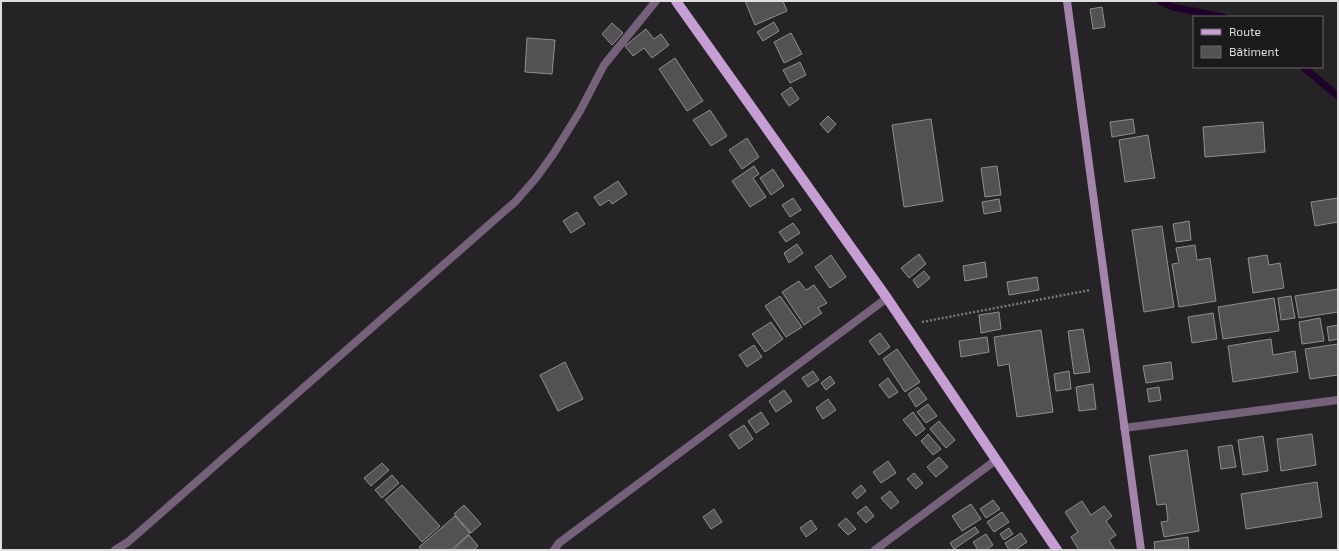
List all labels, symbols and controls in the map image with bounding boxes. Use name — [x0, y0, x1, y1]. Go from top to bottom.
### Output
legend — [1193, 16, 1323, 68]
text: Route — [1229, 24, 1261, 38]
text: Bâtiment — [1229, 44, 1280, 58]

